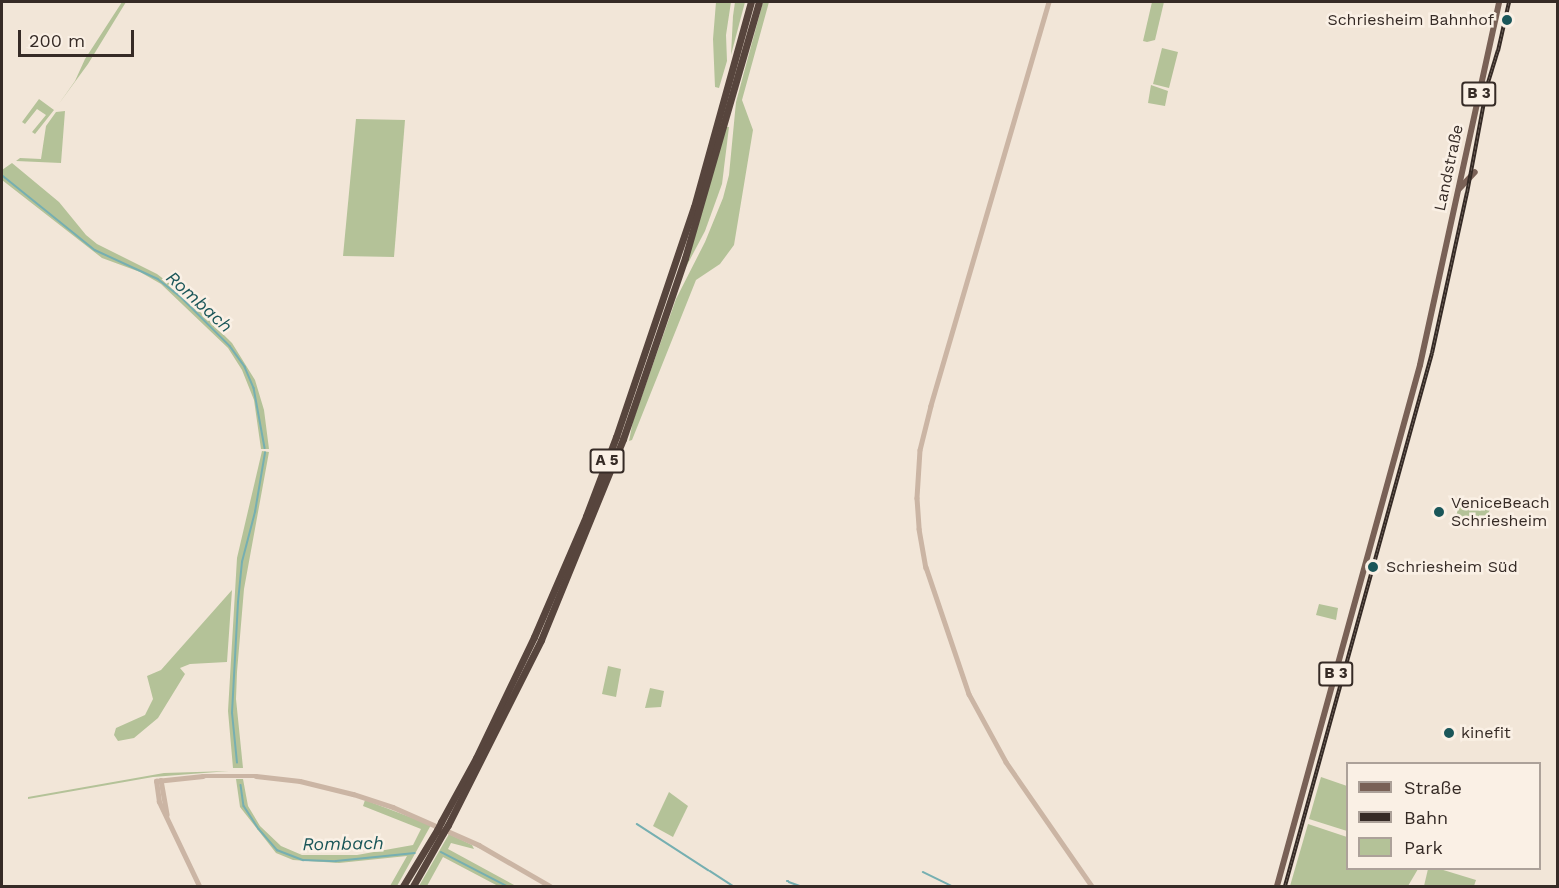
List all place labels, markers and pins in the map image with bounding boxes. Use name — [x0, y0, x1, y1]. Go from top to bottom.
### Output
place label: Schriesheim Bahnhof — [1327, 10, 1494, 30]
marker: Schriesheim Bahnhof — [1498, 11, 1516, 29]
place label: VeniceBeach Schriesheim — [1451, 493, 1550, 531]
marker: VeniceBeach Schriesheim — [1432, 505, 1446, 519]
place label: Schriesheim Süd — [1386, 557, 1518, 577]
marker: Schriesheim Süd — [1364, 558, 1382, 576]
place label: kinefit — [1461, 723, 1511, 743]
marker: kinefit — [1442, 726, 1456, 740]

